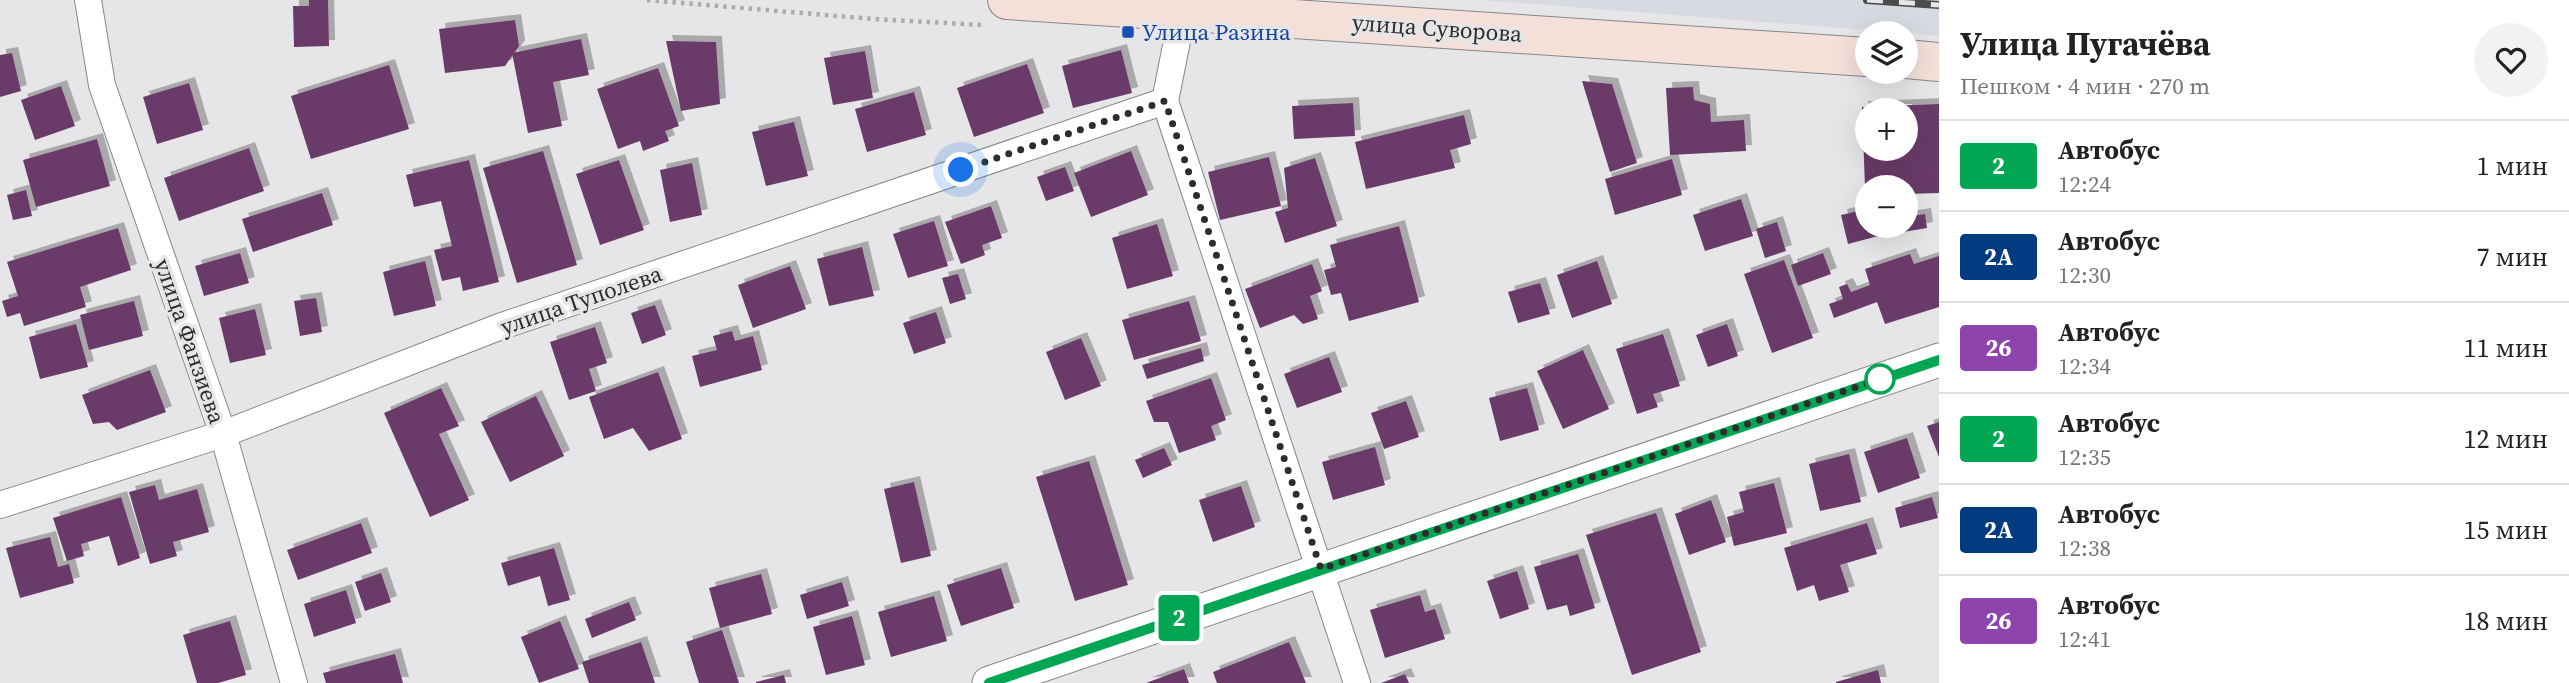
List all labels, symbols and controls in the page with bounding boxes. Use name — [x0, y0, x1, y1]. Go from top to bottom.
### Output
street label: улица Суворова — [1351, 6, 1523, 50]
place label: Улица Разина — [1142, 16, 1291, 48]
map controls — [1855, 21, 1918, 238]
button: layers — [1855, 21, 1918, 84]
text: Улица Пугачёва — [1960, 21, 2210, 66]
button: heart — [2474, 23, 2548, 97]
marker: Улица Разина — [1120, 24, 1136, 40]
text: Пешком · 4 мин · 270 m — [1960, 70, 2210, 102]
button: + — [1855, 98, 1918, 161]
text: Автобус — [2058, 132, 2160, 168]
text: 1 мин — [2476, 148, 2548, 184]
text: 2 — [1992, 149, 2005, 182]
your location — [943, 152, 978, 187]
text: 12:24 — [2058, 168, 2111, 200]
button: − — [1855, 175, 1918, 238]
text: Автобус — [2058, 223, 2160, 259]
text: 7 мин — [2476, 239, 2548, 275]
text: 2А — [1984, 240, 2013, 273]
street label: улица Фанзиева — [147, 254, 233, 428]
street label: улица Туполева — [496, 257, 666, 343]
text: 12:30 — [2058, 259, 2111, 291]
text: Автобус — [2058, 314, 2160, 350]
text: 11 мин — [2463, 330, 2548, 366]
text: 26 — [1985, 331, 2012, 364]
text: 12:34 — [2058, 350, 2111, 382]
unlabelled marker — [1865, 364, 1895, 394]
text: Автобус — [2058, 405, 2160, 441]
text: 12 мин — [2463, 421, 2548, 457]
text: 2 — [1992, 422, 2005, 455]
text: 12:35 — [2058, 441, 2111, 473]
text: Автобус — [2058, 496, 2160, 532]
text: 15 мин — [2463, 512, 2548, 548]
text: 2А — [1984, 513, 2013, 546]
text: 12:38 — [2058, 532, 2111, 564]
text: Автобус — [2058, 587, 2160, 623]
line badge: 2 — [1156, 595, 1202, 641]
text: 2 — [1172, 601, 1186, 634]
text: 18 мин — [2463, 603, 2548, 639]
text: 26 — [1985, 604, 2012, 637]
text: 12:41 — [2058, 623, 2111, 655]

